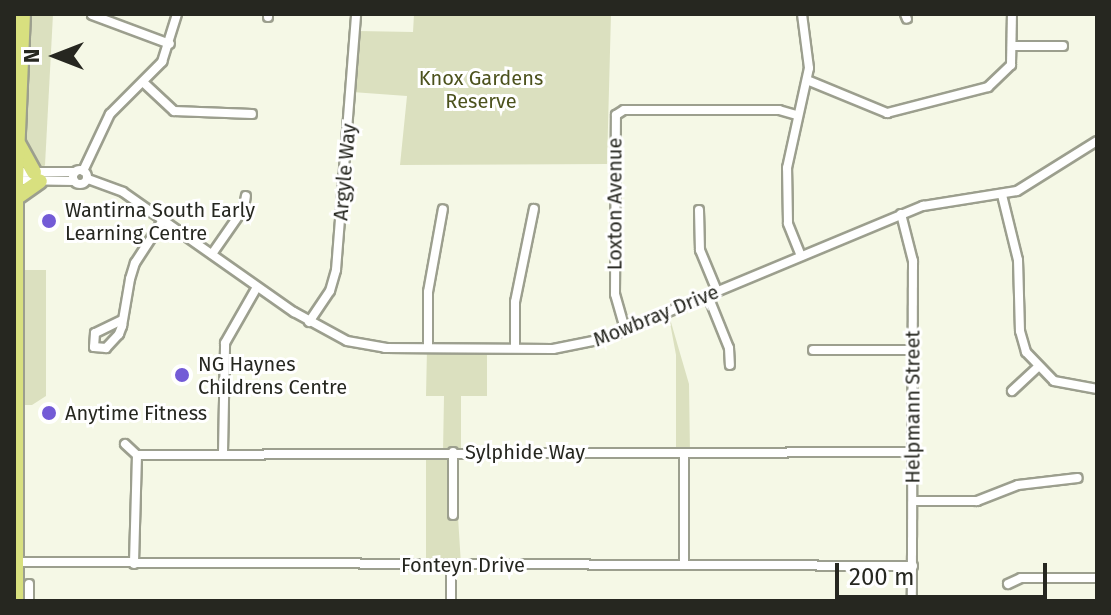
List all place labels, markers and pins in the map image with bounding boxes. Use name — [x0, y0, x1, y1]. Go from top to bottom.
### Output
place label: Wantirna South Early Learning Centre — [65, 198, 255, 245]
marker: Wantirna South Early Learning Centre — [40, 212, 58, 230]
place label: NG Haynes Childrens Centre — [198, 352, 347, 399]
marker: NG Haynes Childrens Centre — [173, 366, 191, 384]
place label: Anytime Fitness — [65, 401, 207, 425]
marker: Anytime Fitness — [40, 404, 58, 422]

